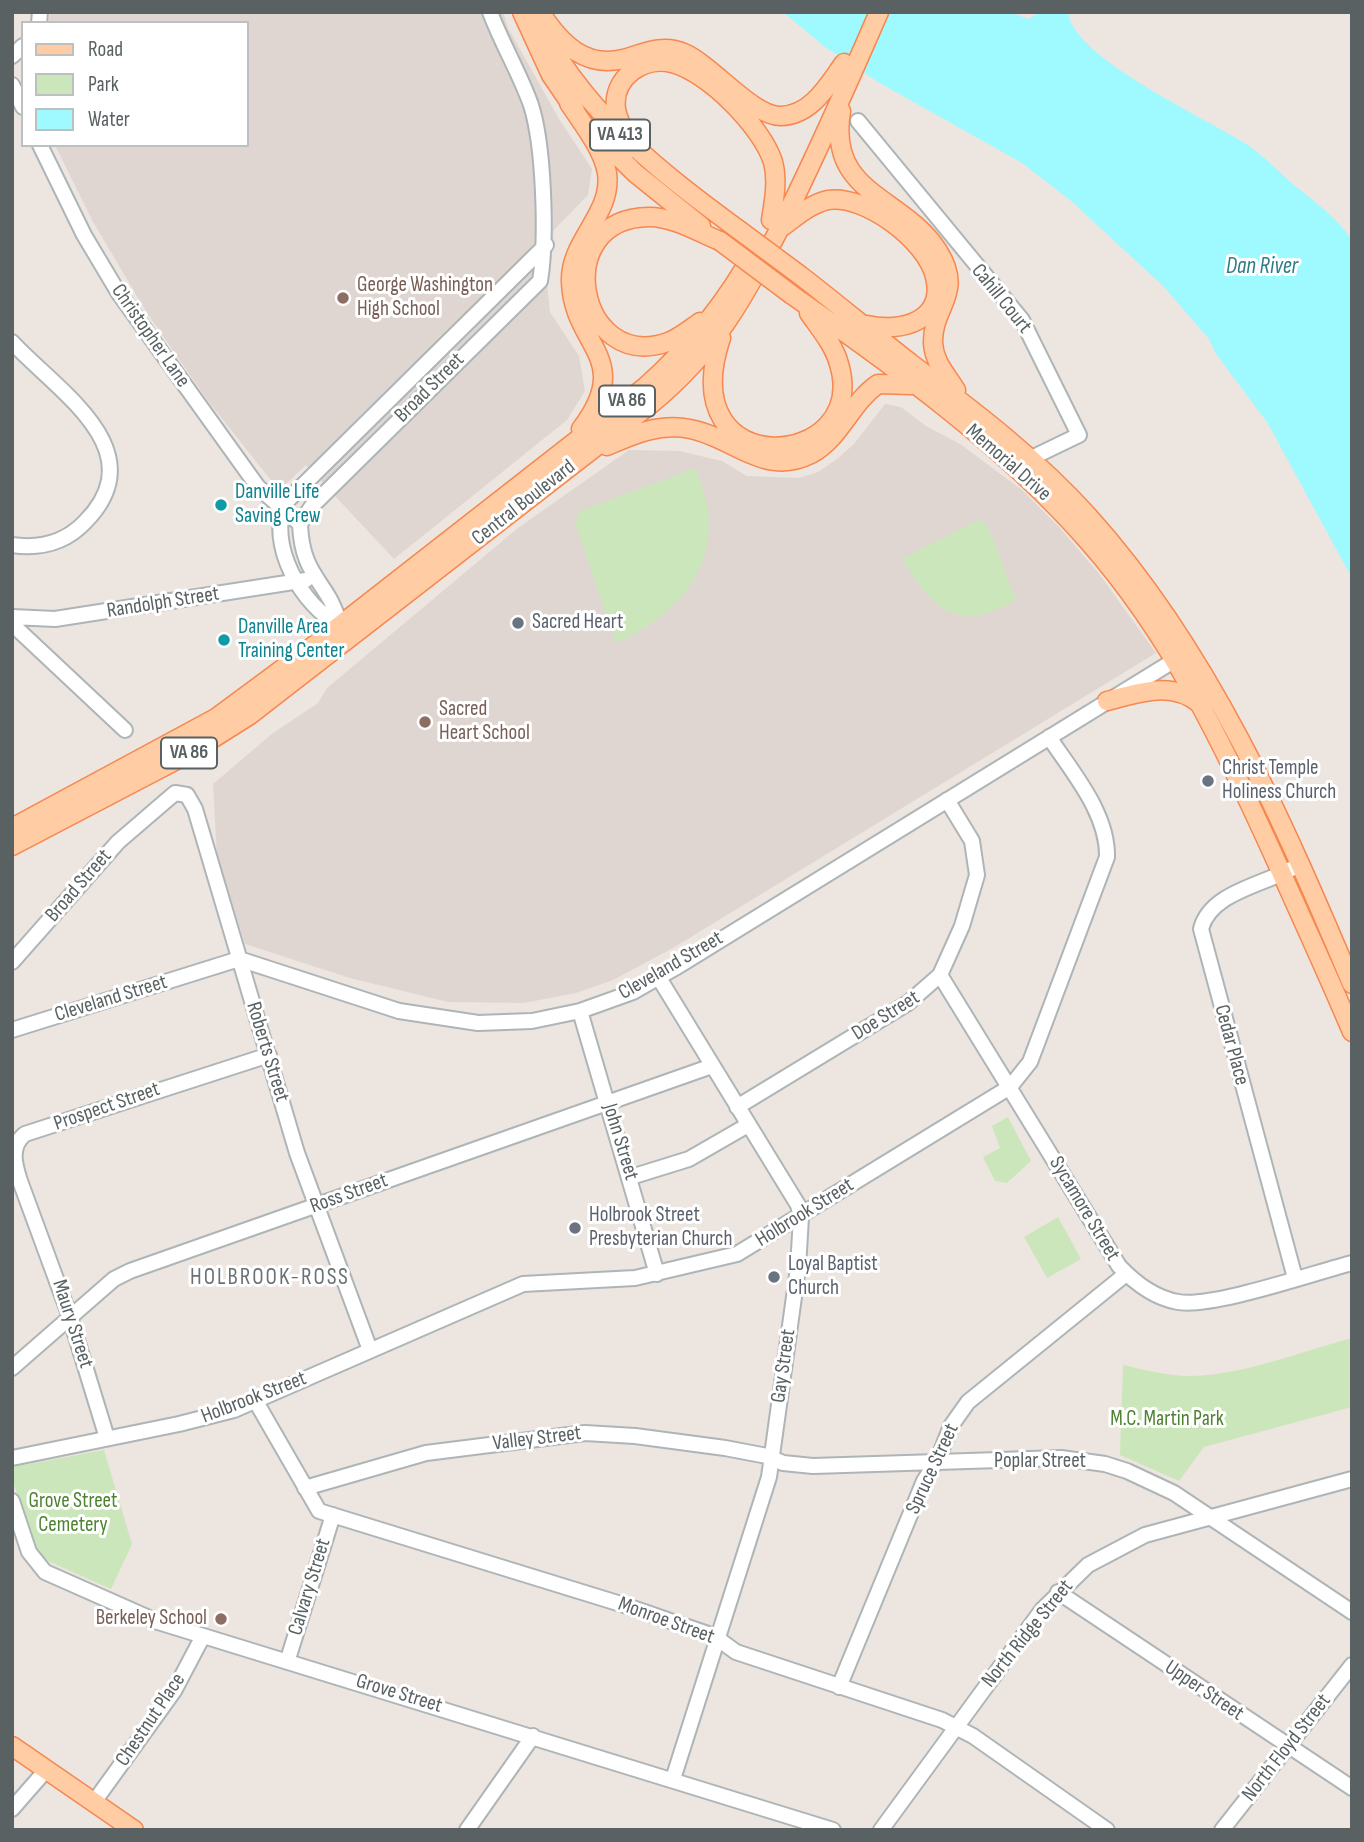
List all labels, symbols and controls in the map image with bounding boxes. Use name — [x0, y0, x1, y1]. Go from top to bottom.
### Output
legend — [21, 21, 248, 147]
text: Road — [88, 37, 123, 62]
text: Park — [88, 72, 119, 97]
text: Water — [88, 107, 130, 132]
road number: VA 413 — [590, 119, 650, 150]
water label: Dan River — [1226, 253, 1298, 281]
street label: Cahill Court — [965, 259, 1037, 339]
place label: George Washington High School — [357, 273, 493, 323]
street label: Christopher Lane — [105, 279, 195, 393]
marker: George Washington High School — [335, 290, 351, 306]
street label: Broad Street — [390, 348, 470, 428]
road number: VA 86 — [599, 386, 655, 416]
street label: Memorial Drive — [960, 419, 1056, 507]
street label: Central Boulevard — [467, 455, 581, 551]
place label: Danville Life Saving Crew — [235, 480, 321, 530]
marker: Danville Life Saving Crew — [213, 497, 229, 513]
street label: Randolph Street — [105, 582, 221, 624]
place label: Sacred Heart — [532, 610, 623, 636]
place label: Danville Area Training Center — [238, 615, 345, 665]
marker: Sacred Heart — [510, 615, 526, 631]
marker: Danville Area Training Center — [216, 632, 232, 648]
place label: Sacred Heart School — [439, 697, 530, 747]
marker: Sacred Heart School — [417, 714, 433, 730]
road number: VA 86 — [161, 738, 217, 768]
place label: Christ Temple Holiness Church — [1222, 756, 1336, 806]
marker: Christ Temple Holiness Church — [1200, 773, 1216, 789]
street label: Broad Street — [41, 844, 117, 928]
street label: Cleveland Street — [614, 926, 728, 1006]
street label: Cleveland Street — [52, 970, 170, 1028]
street label: Doe Street — [847, 985, 925, 1047]
street label: Roberts Street — [240, 999, 294, 1105]
street label: Cedar Place — [1208, 1002, 1254, 1088]
street label: Prospect Street — [51, 1077, 163, 1137]
street label: John Street — [596, 1101, 644, 1183]
street label: Sycamore Street — [1043, 1152, 1125, 1266]
street label: Ross Street — [307, 1168, 391, 1220]
street label: Holbrook Street — [751, 1173, 859, 1253]
place label: Holbrook Street Presbyterian Church — [589, 1203, 732, 1253]
marker: Holbrook Street Presbyterian Church — [567, 1220, 583, 1236]
place label: Loyal Baptist Church — [788, 1252, 878, 1302]
district label: HOLBROOK-ROSS — [192, 1264, 348, 1292]
marker: Loyal Baptist Church — [766, 1269, 782, 1285]
street label: Maury Street — [46, 1277, 98, 1371]
street label: Gay Street — [766, 1328, 802, 1404]
street label: Holbrook Street — [198, 1366, 310, 1430]
park label: M.C. Martin Park — [1110, 1407, 1224, 1433]
street label: Spruce Street — [901, 1420, 965, 1518]
street label: Valley Street — [491, 1421, 583, 1457]
street label: Poplar Street — [994, 1449, 1086, 1475]
park label: Grove Street Cemetery — [29, 1489, 117, 1539]
street label: Calvary Street — [283, 1536, 337, 1638]
street label: North Ridge Street — [977, 1575, 1079, 1693]
street label: Monroe Street — [614, 1592, 718, 1650]
place label: Berkeley School — [96, 1606, 207, 1632]
marker: Berkeley School — [213, 1611, 229, 1627]
street label: Upper Street — [1160, 1655, 1248, 1727]
street label: Chestnut Place — [111, 1669, 191, 1771]
street label: Grove Street — [353, 1669, 445, 1719]
street label: North Floyd Street — [1237, 1689, 1337, 1807]

